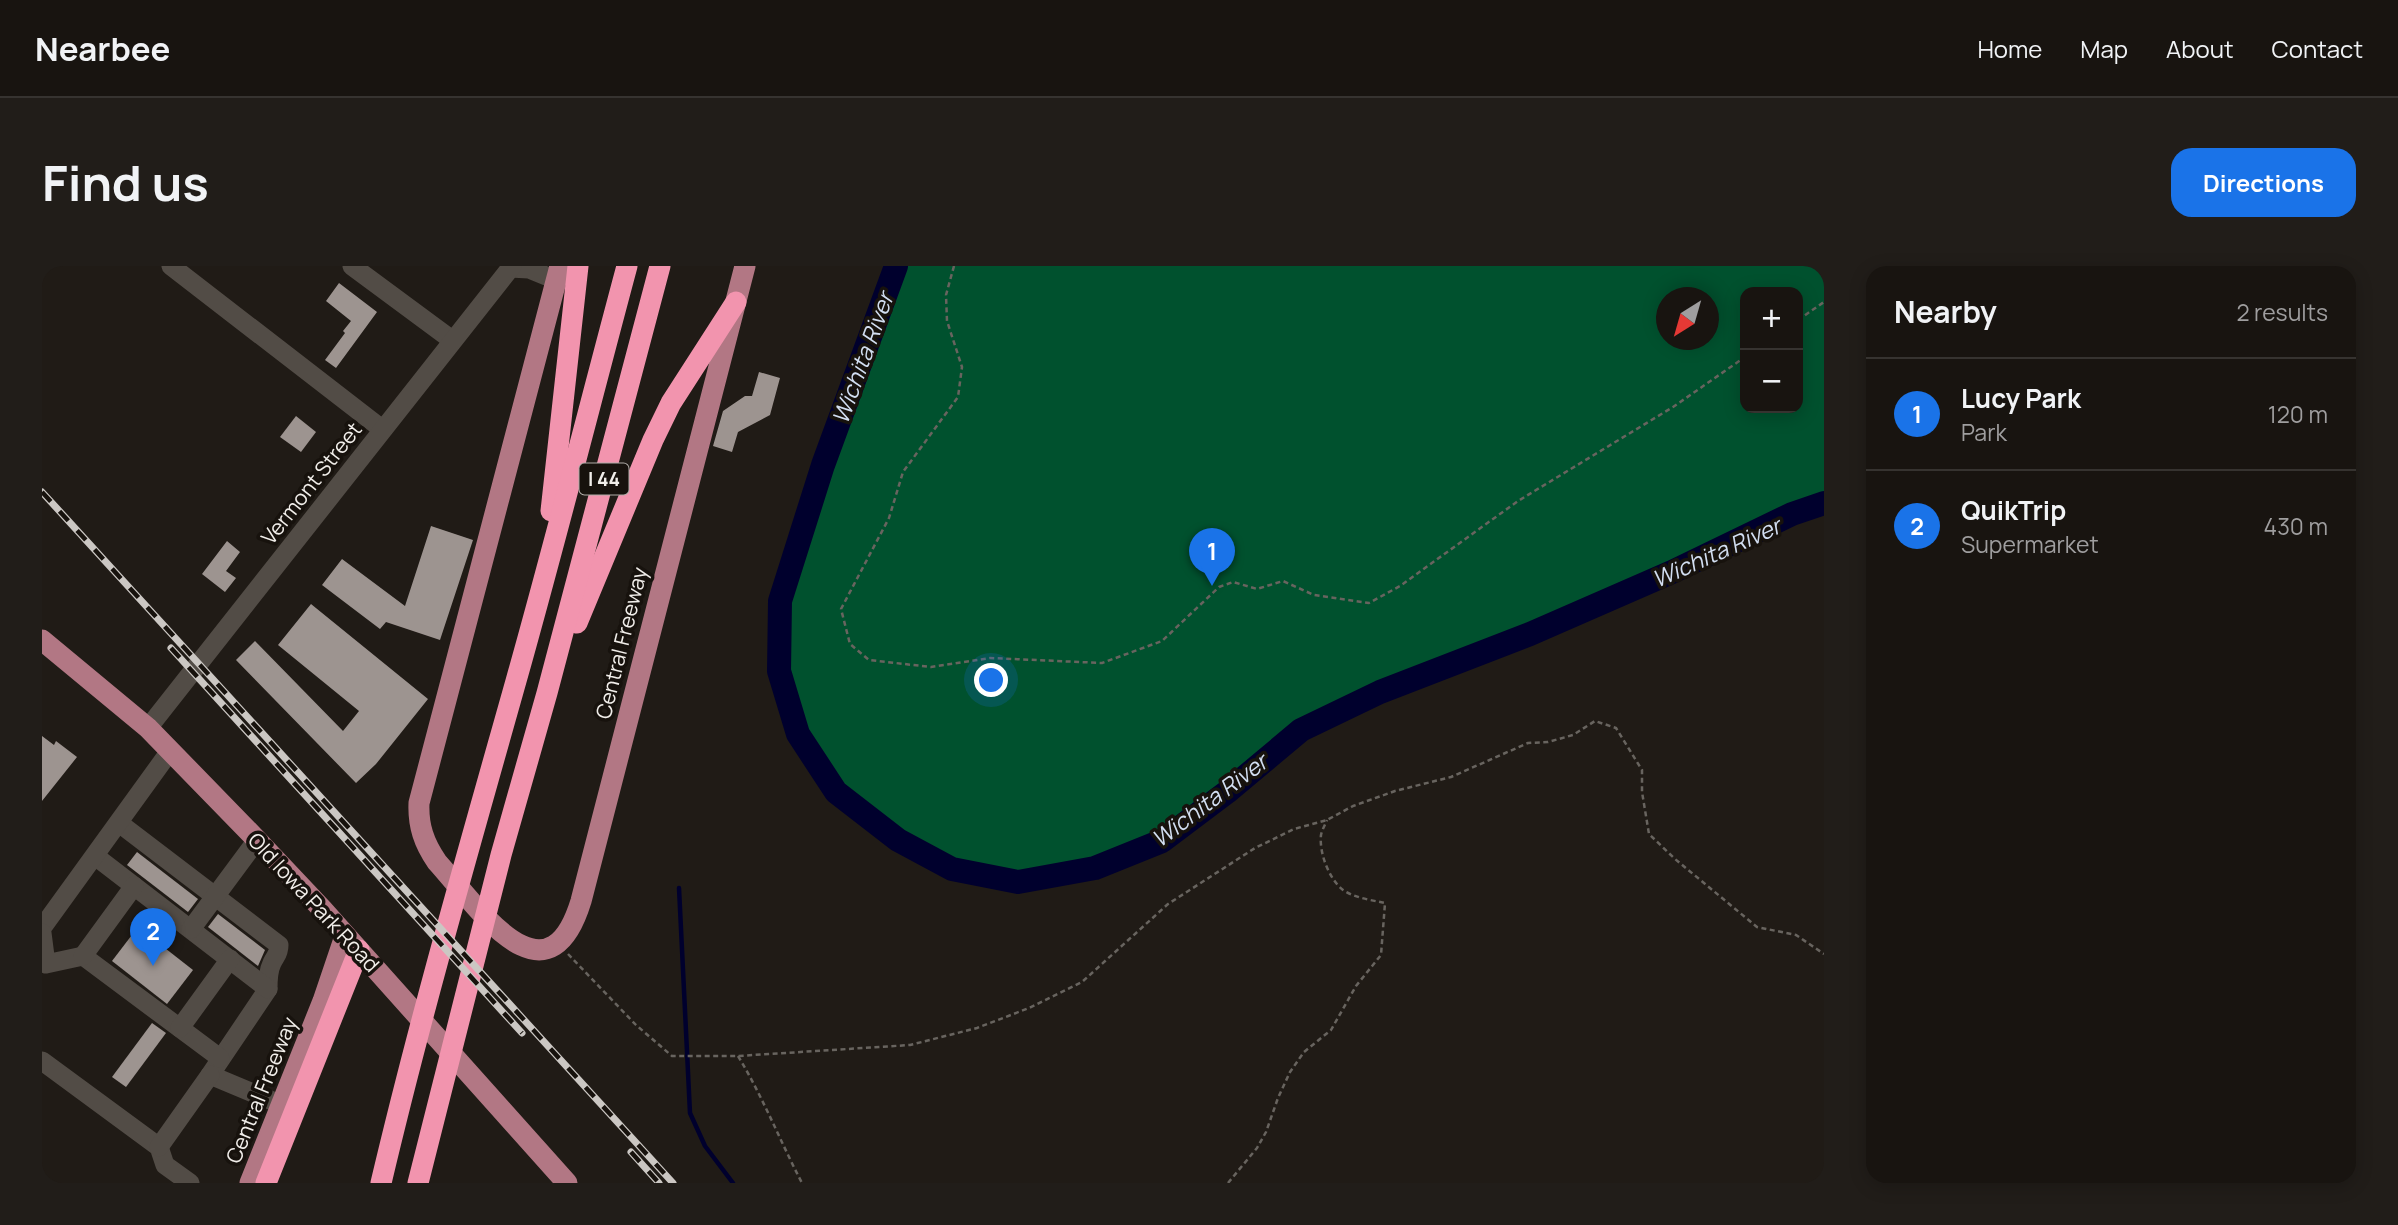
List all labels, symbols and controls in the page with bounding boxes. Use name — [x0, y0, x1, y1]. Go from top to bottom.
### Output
text: Nearbee — [35, 26, 170, 71]
text: Home — [1977, 32, 2042, 65]
text: Map — [2080, 32, 2128, 65]
text: About — [2166, 32, 2234, 65]
text: Contact — [2272, 32, 2363, 65]
button: Directions — [2171, 148, 2356, 217]
text: Find us — [42, 149, 209, 216]
water label: Wichita River — [823, 285, 901, 428]
north arrow — [1656, 287, 1719, 350]
map controls — [1740, 287, 1803, 413]
button: + — [1740, 287, 1803, 350]
text: Nearby — [1894, 291, 1997, 332]
text: 2 results — [2236, 296, 2328, 328]
button: − — [1740, 350, 1803, 413]
text: Lucy Park — [1961, 380, 2081, 416]
text: 1 — [1912, 398, 1922, 430]
text: 120 m — [2268, 398, 2328, 430]
street label: Vermont Street — [254, 416, 368, 550]
text: Park — [1961, 416, 2007, 448]
road number: I 44 — [580, 463, 628, 494]
text: QuikTrip — [1961, 492, 2066, 528]
water label: Wichita River — [1647, 508, 1788, 595]
text: 2 — [1910, 510, 1924, 542]
text: 430 m — [2264, 510, 2328, 542]
pin: 1 — [1189, 528, 1235, 586]
text: Supermarket — [1961, 528, 2099, 560]
street label: Central Freeway — [589, 564, 653, 722]
your location — [974, 663, 1008, 697]
water label: Wichita River — [1144, 744, 1276, 854]
street label: Old Iowa Park Road — [242, 826, 386, 978]
pin: 2 — [130, 908, 176, 966]
street label: Central Freeway — [219, 1013, 303, 1167]

